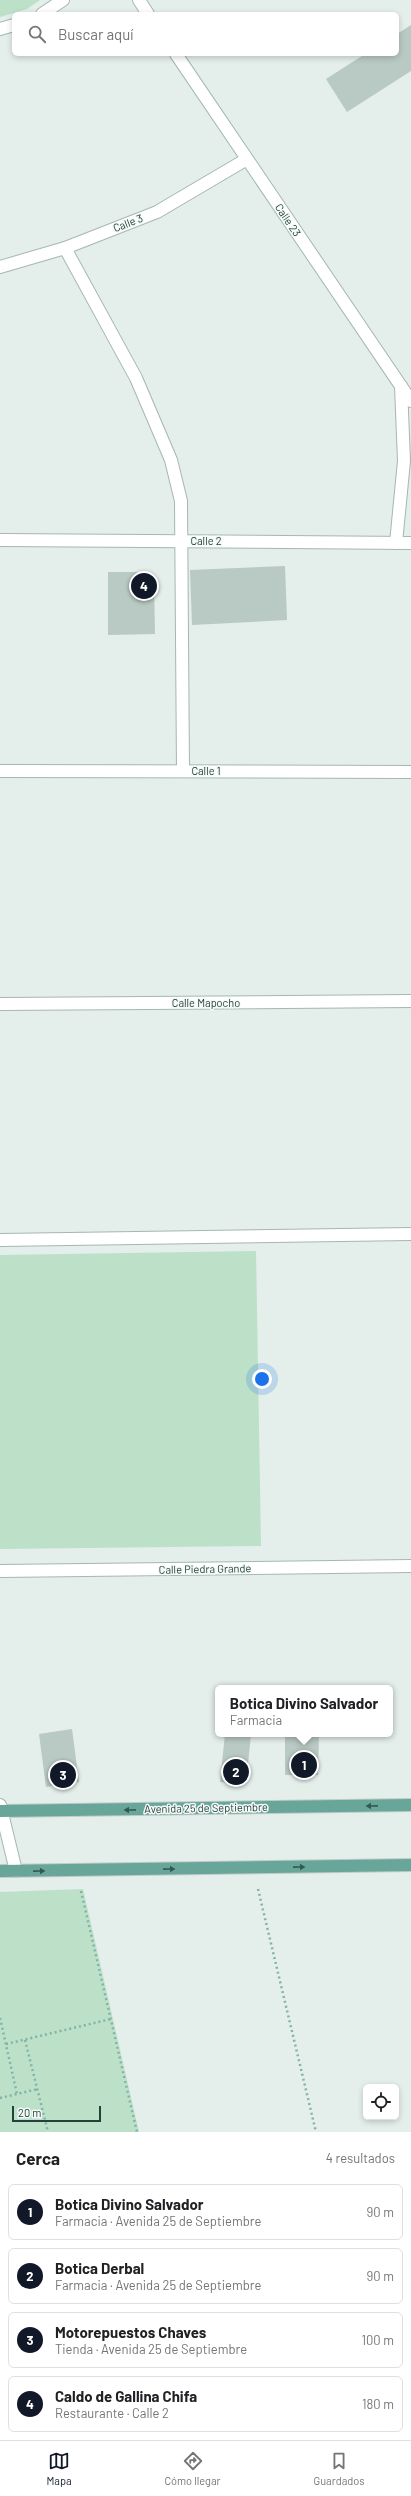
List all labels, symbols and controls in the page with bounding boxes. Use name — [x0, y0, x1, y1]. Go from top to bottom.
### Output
search box — [12, 12, 399, 56]
icon: search — [26, 23, 48, 45]
text: Buscar aquí — [58, 25, 134, 43]
street label: Calle 23 — [273, 201, 304, 239]
street label: Calle 3 — [111, 211, 145, 234]
street label: Calle 2 — [190, 534, 222, 547]
pin: 4 — [131, 571, 157, 601]
street label: Calle 1 — [191, 764, 221, 777]
street label: Calle Mapocho — [172, 996, 240, 1009]
your location — [252, 1369, 272, 1389]
street label: Calle Piedra Grande — [159, 1561, 251, 1576]
popup — [215, 1685, 393, 1737]
text: Botica Divino Salvador — [230, 1694, 378, 1712]
text: Farmacia — [230, 1712, 282, 1728]
pin: 1 — [291, 1750, 317, 1780]
pin: 2 — [223, 1757, 249, 1787]
pin: 3 — [50, 1760, 76, 1790]
street label: Avenida 25 de Septiembre — [144, 1800, 268, 1815]
one-way arrow — [365, 1803, 378, 1809]
one-way arrow — [124, 1806, 136, 1813]
one-way arrow — [293, 1864, 306, 1870]
one-way arrow — [163, 1866, 176, 1872]
one-way arrow — [33, 1867, 45, 1874]
map controls — [363, 2084, 399, 2120]
button: locate — [363, 2084, 399, 2120]
scale bar — [12, 2104, 101, 2123]
text: 20 m — [18, 2106, 41, 2119]
text: Cerca — [16, 2148, 60, 2168]
text: 4 resultados — [326, 2150, 395, 2166]
text: Botica Divino Salvador — [55, 2195, 204, 2213]
text: 1 — [28, 2204, 32, 2220]
text: 90 m — [367, 2204, 394, 2220]
text: Farmacia · Avenida 25 de Septiembre — [55, 2213, 261, 2229]
text: Botica Derbal — [55, 2259, 144, 2277]
text: 2 — [26, 2268, 34, 2284]
text: 90 m — [367, 2268, 394, 2284]
text: Farmacia · Avenida 25 de Septiembre — [55, 2277, 261, 2293]
text: Motorepuestos Chaves — [55, 2323, 206, 2341]
text: 3 — [26, 2332, 34, 2348]
text: 100 m — [361, 2332, 394, 2348]
text: Tienda · Avenida 25 de Septiembre — [55, 2341, 247, 2357]
text: Caldo de Gallina Chifa — [55, 2387, 197, 2405]
text: 4 — [26, 2396, 34, 2412]
text: 180 m — [362, 2396, 394, 2412]
text: Restaurante · Calle 2 — [55, 2405, 169, 2421]
tab: Mapa — [46, 2450, 72, 2487]
tab: Cómo llegar — [164, 2450, 221, 2487]
tab: Guardados — [313, 2450, 365, 2487]

